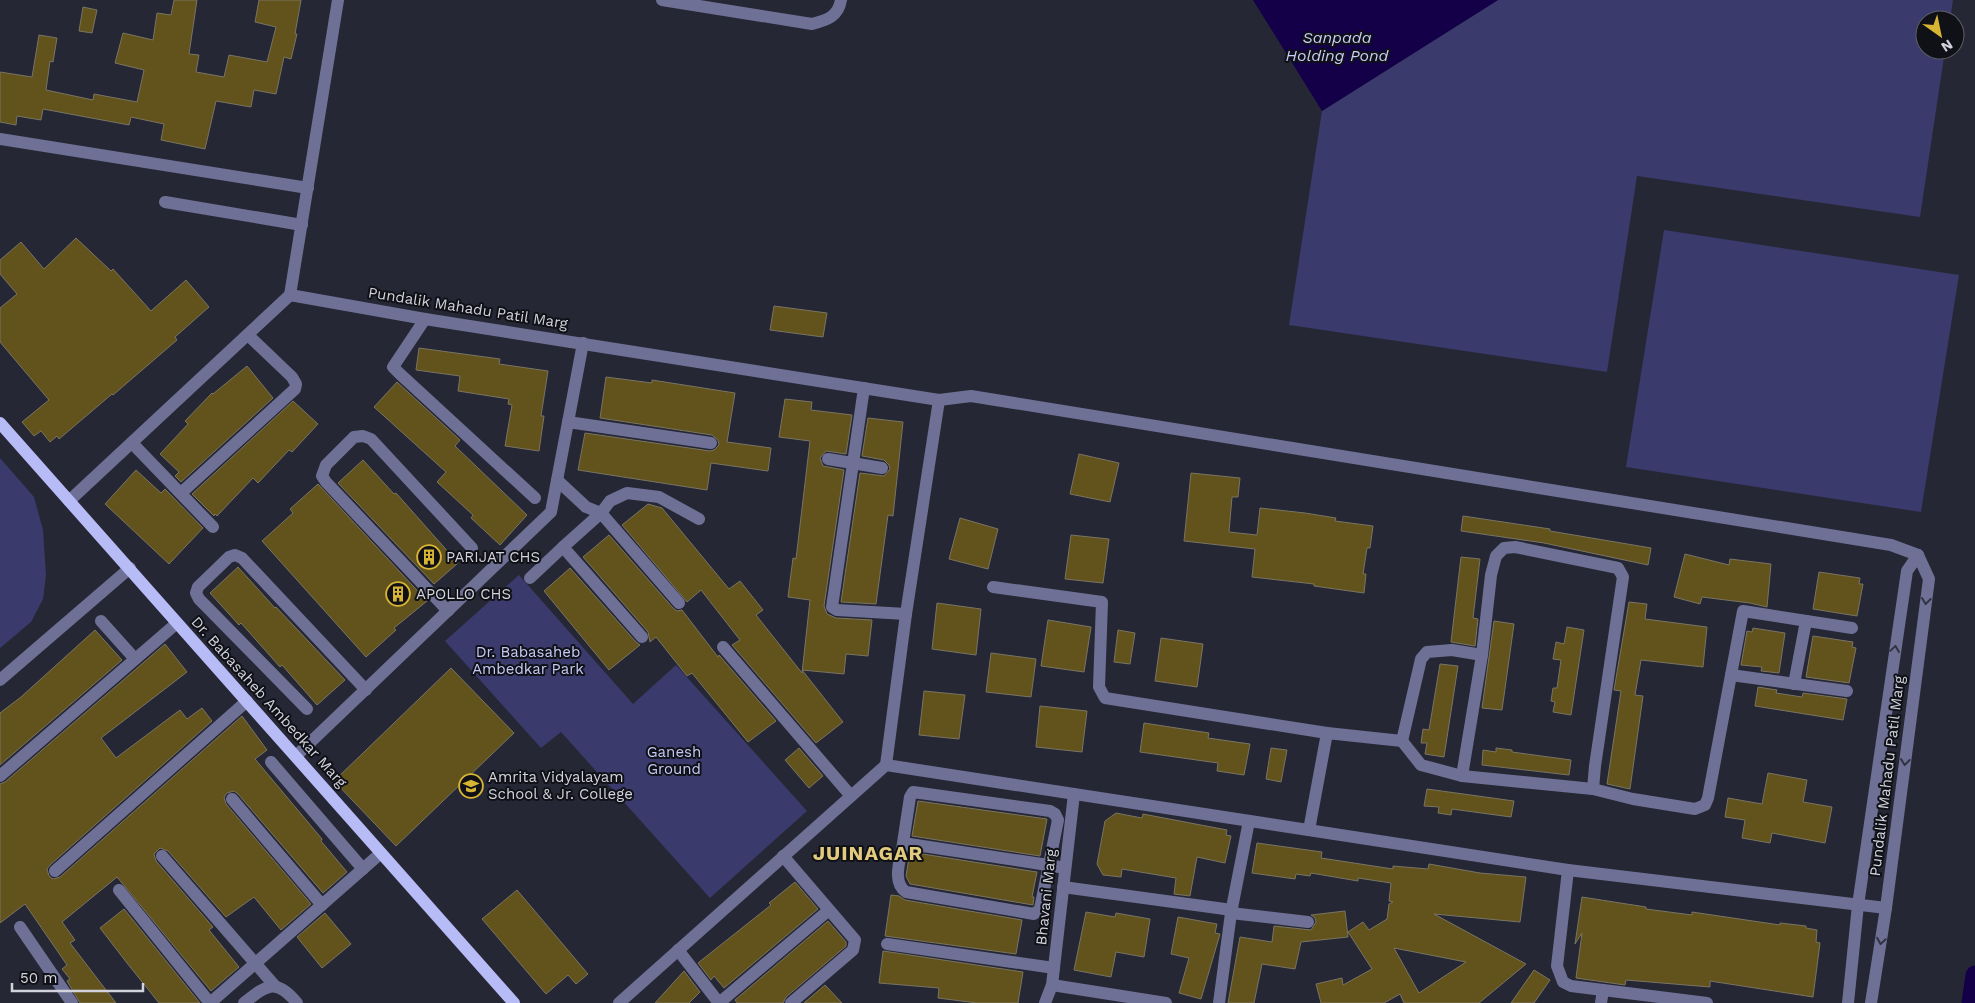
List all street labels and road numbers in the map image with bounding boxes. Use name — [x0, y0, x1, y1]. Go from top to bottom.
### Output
street label: Pundalik Mahadu Patil Marg — [367, 283, 569, 333]
street label: Dr. Babasaheb Ambedkar Marg — [188, 613, 350, 791]
street label: Pundalik Mahadu Patil Marg — [1866, 675, 1908, 877]
street label: Bhavani Marg — [1032, 848, 1060, 946]

